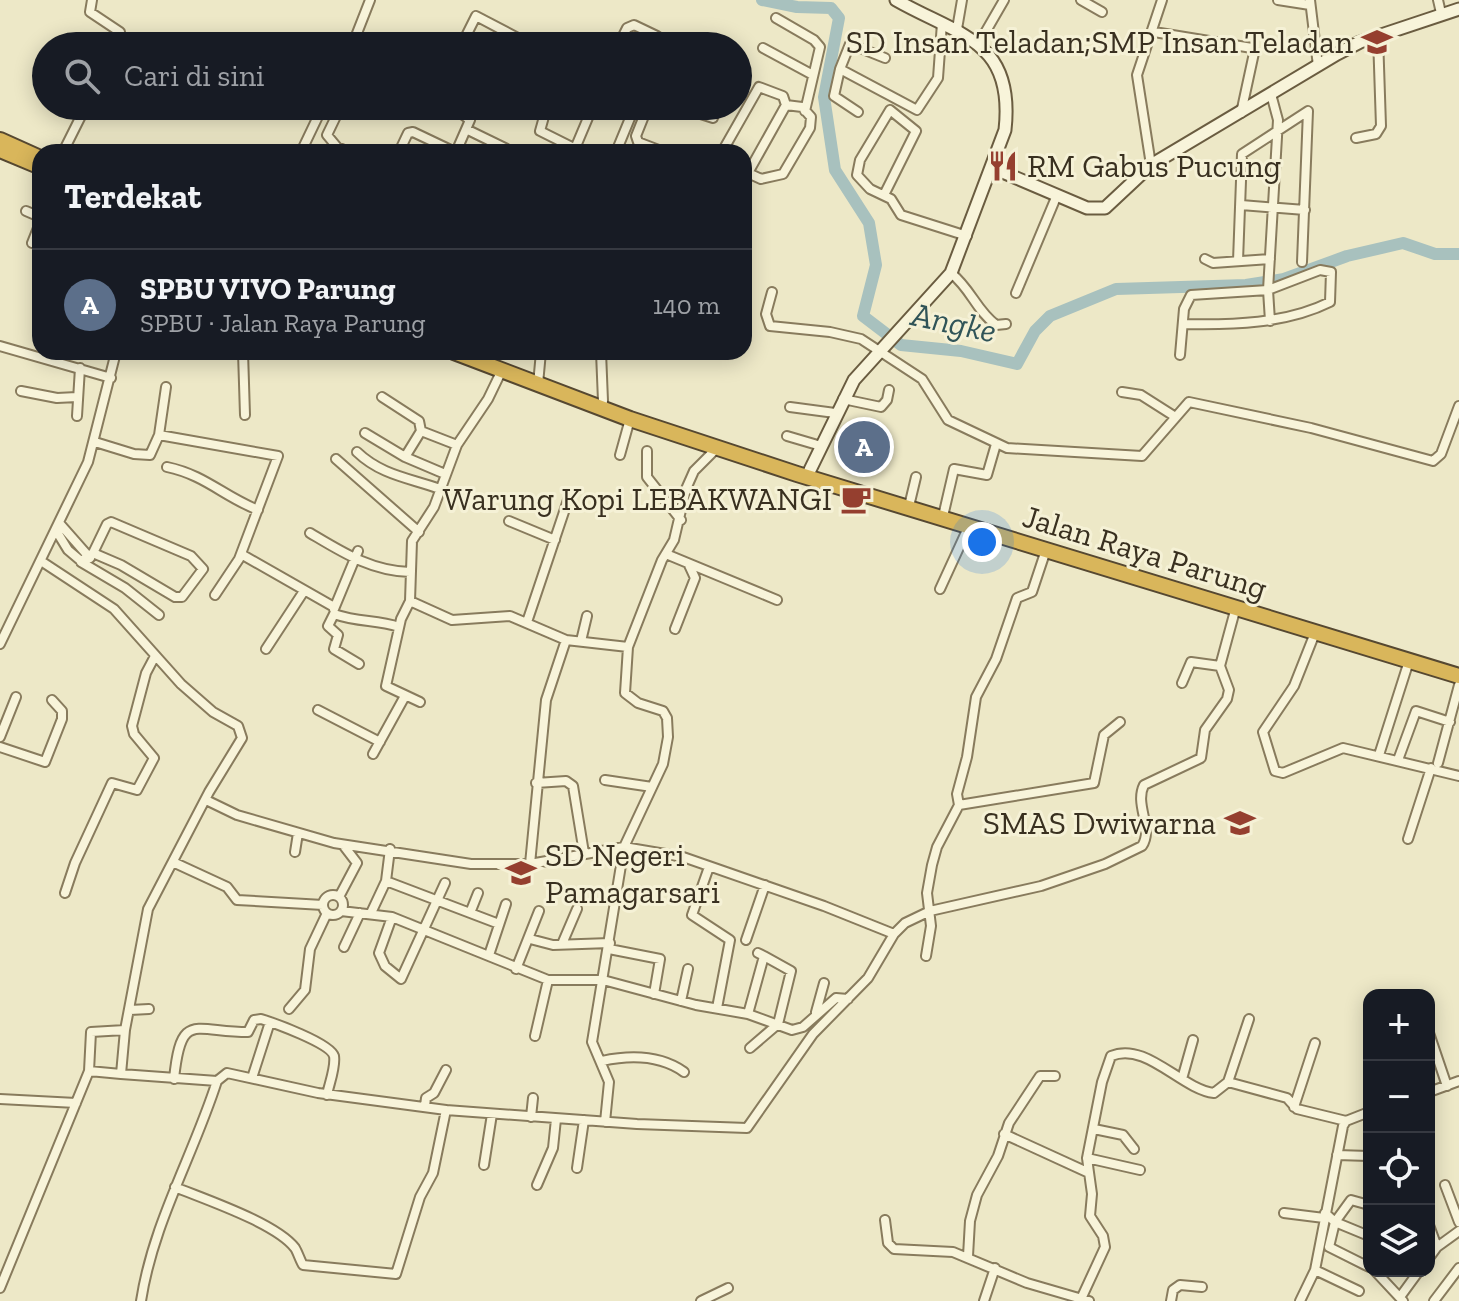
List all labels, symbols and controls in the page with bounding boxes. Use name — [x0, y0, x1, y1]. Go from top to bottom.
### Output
place label: SD Insan Teladan;SMP Insan Teladan — [846, 23, 1354, 61]
school or university icon: SD Insan Teladan;SMP Insan Teladan — [1360, 25, 1394, 59]
search box — [32, 32, 752, 120]
icon: search — [60, 54, 104, 98]
text: Cari di sini — [124, 58, 265, 94]
place label: RM Gabus Pucung — [1027, 147, 1281, 185]
restaurant icon: RM Gabus Pucung — [986, 149, 1020, 183]
text: Terdekat — [64, 176, 201, 217]
text: SPBU VIVO Parung — [140, 271, 396, 307]
text: A — [81, 289, 99, 321]
text: 140 m — [653, 289, 720, 321]
water label: Angke — [907, 293, 1000, 351]
text: SPBU · Jalan Raya Parung — [140, 307, 426, 339]
pin: A — [838, 417, 890, 477]
place label: Warung Kopi LEBAKWANGI — [443, 480, 832, 518]
cafe icon: Warung Kopi LEBAKWANGI — [839, 482, 873, 516]
street label: Jalan Raya Parung — [1018, 497, 1272, 607]
your location — [962, 522, 1002, 562]
place label: SMAS Dwiwarna — [983, 804, 1216, 842]
school or university icon: SMAS Dwiwarna — [1223, 806, 1257, 840]
place label: SD Negeri Pamagarsari — [545, 836, 720, 911]
school or university icon: SD Negeri Pamagarsari — [504, 856, 538, 890]
map controls — [1363, 989, 1435, 1277]
button: + — [1363, 989, 1435, 1061]
button: − — [1363, 1061, 1435, 1133]
button: locate — [1363, 1133, 1435, 1205]
button: layers — [1363, 1205, 1435, 1277]

